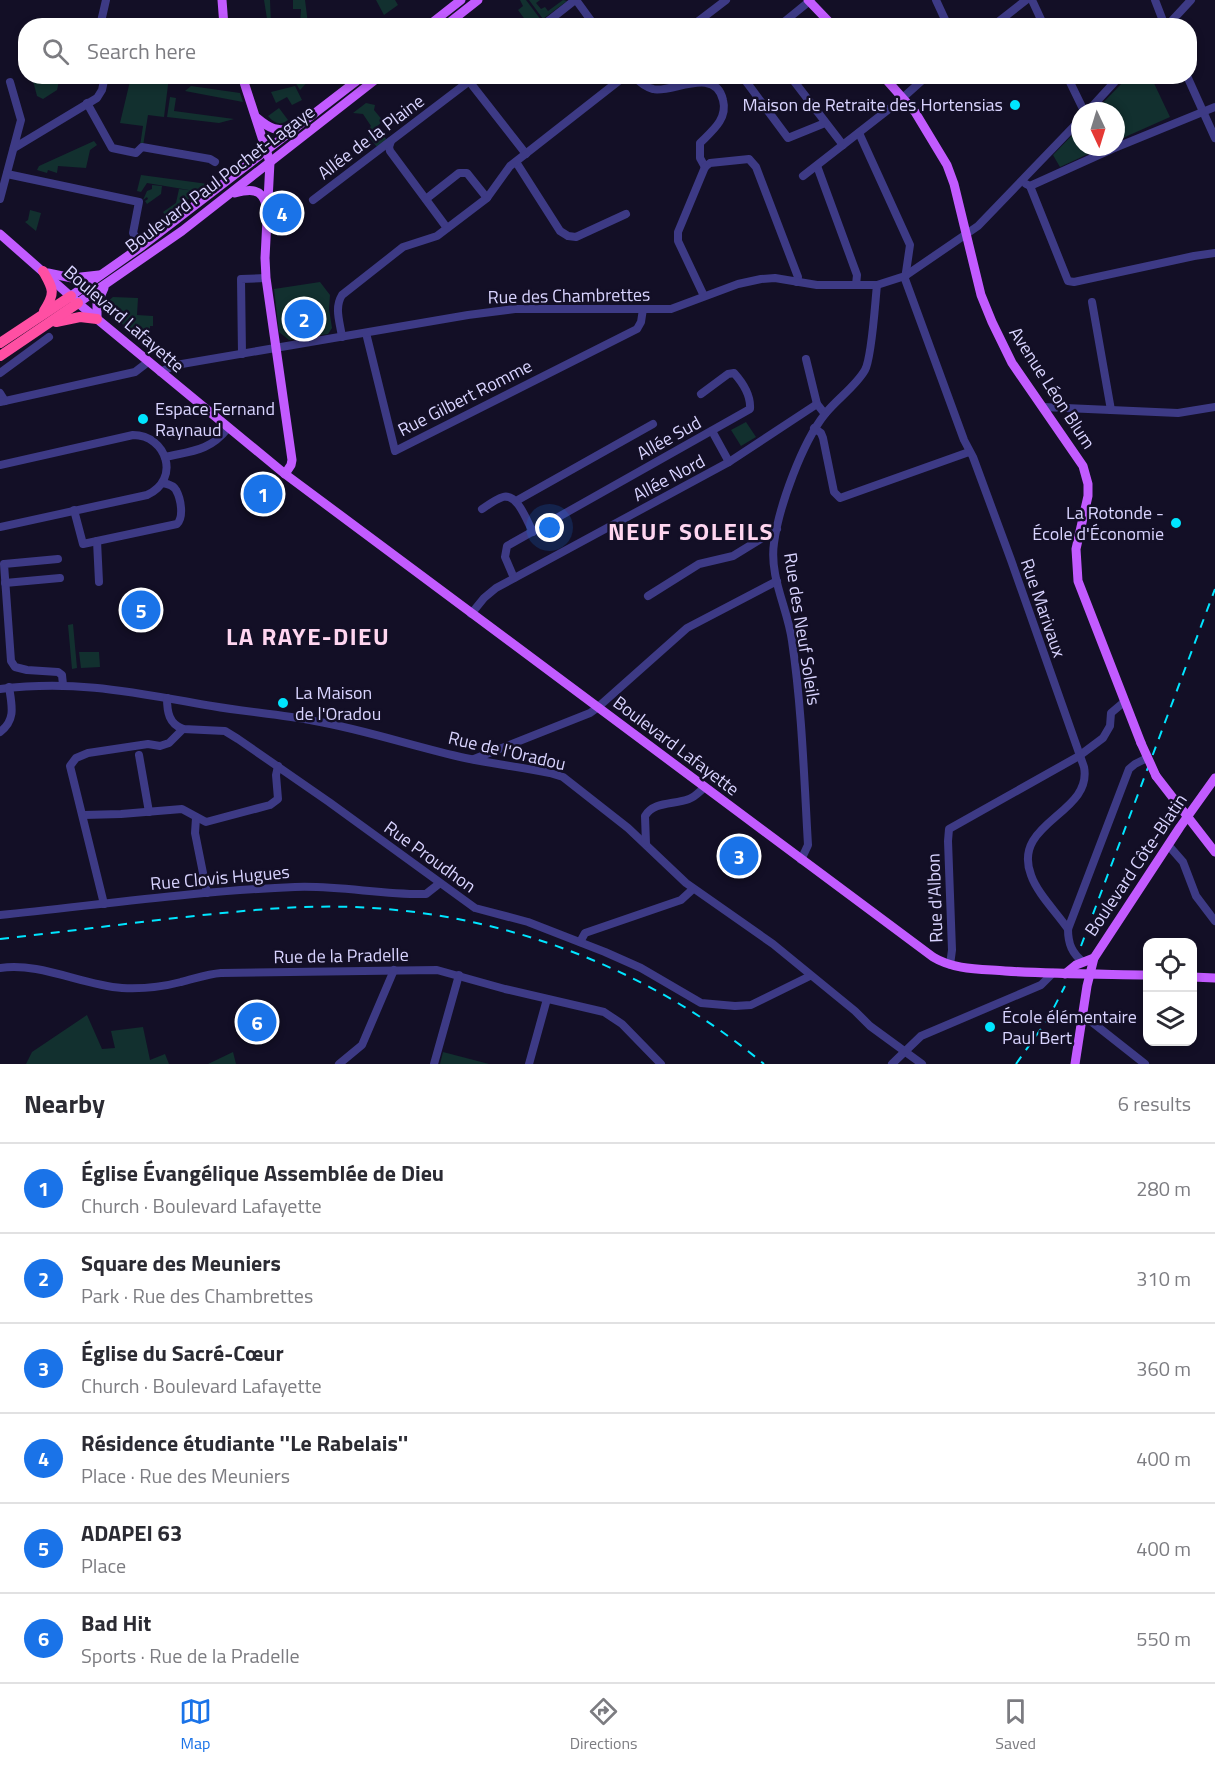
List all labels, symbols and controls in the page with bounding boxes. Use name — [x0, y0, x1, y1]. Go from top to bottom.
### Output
search box — [18, 18, 1197, 84]
text: Search here — [87, 34, 196, 68]
icon: search — [39, 35, 72, 68]
street label: Allée de la Plaine — [312, 87, 430, 186]
place label: Maison de Retraite des Hortensias — [743, 91, 1003, 118]
street label: Boulevard Paul Pochet-Lagaye — [119, 98, 320, 259]
marker: Maison de Retraite des Hortensias — [1008, 98, 1022, 112]
north arrow — [1071, 102, 1125, 156]
pin: 4 — [262, 190, 302, 236]
street label: Boulevard Lafayette — [58, 259, 191, 379]
street label: Rue des Chambrettes — [487, 281, 651, 310]
pin: 2 — [284, 296, 324, 342]
street label: Avenue Léon Blum — [1003, 321, 1102, 454]
street label: Rue Gilbert Romme — [393, 352, 537, 443]
place label: Espace Fernand Raynaud — [155, 395, 275, 443]
street label: Allée Sud — [632, 409, 706, 466]
marker: Espace Fernand Raynaud — [136, 412, 150, 426]
street label: Allée Nord — [628, 447, 710, 508]
pin: 1 — [244, 472, 282, 516]
place label: La Rotonde - École d'Économie — [1032, 499, 1164, 547]
your location — [535, 513, 564, 542]
district label: NEUF SOLEILS — [608, 513, 774, 549]
marker: La Rotonde - École d'Économie — [1169, 516, 1183, 530]
street label: Rue des Neuf Soleils — [777, 551, 828, 707]
street label: Rue Marivaux — [1014, 555, 1073, 661]
pin: 5 — [122, 588, 160, 632]
district label: LA RAYE-DIEU — [226, 618, 390, 654]
place label: La Maison de l'Oradou — [295, 679, 381, 727]
street label: Boulevard Lafayette — [607, 689, 745, 802]
marker: La Maison de l'Oradou — [276, 696, 290, 710]
street label: Rue de l'Oradou — [446, 724, 569, 777]
street label: Boulevard Côte-Blatin — [1078, 788, 1193, 941]
street label: Rue Proudhon — [379, 814, 482, 899]
pin: 3 — [720, 834, 758, 878]
street label: Rue d'Albon — [919, 853, 950, 943]
street label: Rue Clovis Hugues — [149, 858, 291, 897]
map controls — [1143, 938, 1197, 1046]
button: locate — [1143, 938, 1197, 992]
street label: Rue de la Pradelle — [273, 941, 409, 970]
button: layers — [1143, 992, 1197, 1046]
pin: 6 — [238, 1000, 276, 1044]
place label: École élémentaire Paul Bert — [1002, 1003, 1137, 1051]
marker: École élémentaire Paul Bert — [983, 1020, 997, 1034]
text: Nearby — [24, 1084, 105, 1123]
text: 6 results — [1118, 1088, 1191, 1119]
text: Église Évangélique Assemblée de Dieu — [81, 1156, 444, 1190]
text: 1 — [38, 1173, 49, 1204]
text: 280 m — [1136, 1173, 1191, 1204]
text: Church · Boulevard Lafayette — [81, 1190, 322, 1221]
text: Square des Meuniers — [81, 1246, 281, 1280]
text: 2 — [38, 1263, 49, 1294]
text: 310 m — [1136, 1263, 1191, 1294]
text: Park · Rue des Chambrettes — [81, 1280, 313, 1311]
text: Église du Sacré-Cœur — [81, 1336, 284, 1370]
text: 3 — [38, 1353, 49, 1384]
text: 360 m — [1136, 1353, 1191, 1384]
text: Church · Boulevard Lafayette — [81, 1370, 322, 1401]
text: Résidence étudiante ''Le Rabelais'' — [81, 1426, 408, 1460]
text: 4 — [38, 1443, 49, 1474]
text: 400 m — [1136, 1443, 1191, 1474]
text: Place · Rue des Meuniers — [81, 1460, 290, 1491]
text: ADAPEI 63 — [81, 1516, 182, 1550]
text: 5 — [38, 1533, 49, 1564]
text: 400 m — [1136, 1533, 1191, 1564]
text: Place — [81, 1550, 126, 1581]
text: Bad Hit — [81, 1606, 151, 1640]
text: 6 — [38, 1623, 49, 1654]
text: 550 m — [1136, 1623, 1191, 1654]
text: Sports · Rue de la Pradelle — [81, 1640, 300, 1671]
tab: Map — [179, 1695, 212, 1755]
tab: Directions — [570, 1695, 638, 1755]
tab: Saved — [995, 1695, 1036, 1755]

